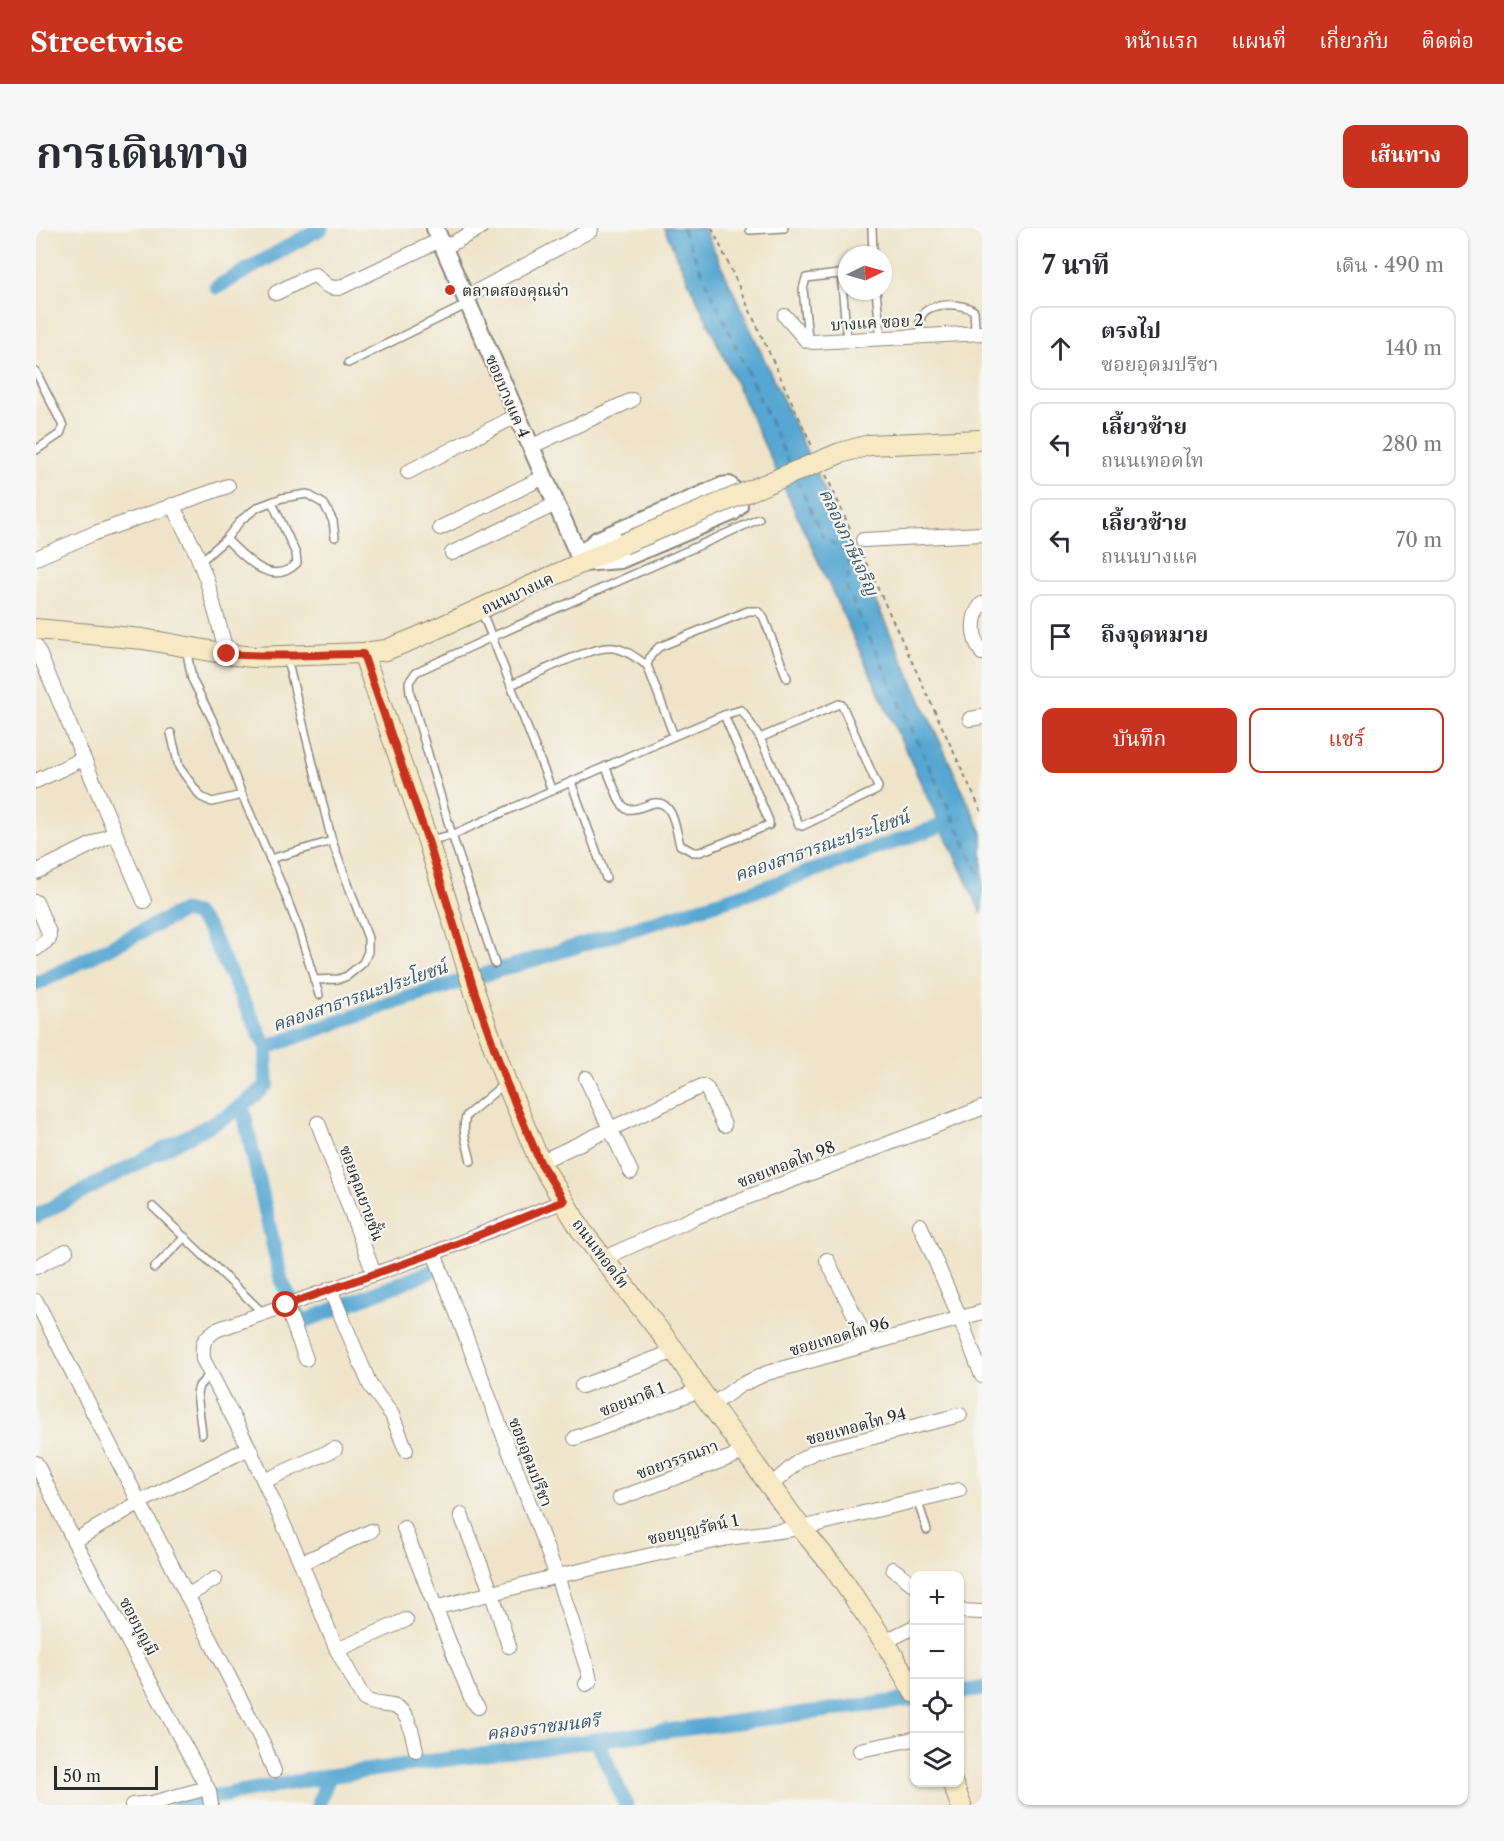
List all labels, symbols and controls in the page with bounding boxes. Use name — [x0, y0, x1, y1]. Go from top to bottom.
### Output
text: Streetwise — [30, 25, 184, 59]
text: หน้าแรก — [1125, 28, 1198, 53]
text: แผนที่ — [1231, 28, 1286, 53]
text: เกี่ยวกับ — [1319, 28, 1389, 53]
text: ติดต่อ — [1422, 28, 1474, 53]
button: เส้นทาง — [1343, 125, 1468, 188]
text: การเดินทาง — [36, 127, 249, 179]
north arrow — [838, 246, 892, 300]
text: 7 นาที — [1042, 249, 1110, 281]
text: เดิน · 490 m — [1335, 253, 1444, 277]
place label: ตลาดสองคุณจ่า — [462, 280, 569, 302]
marker: ตลาดสองคุณจ่า — [443, 283, 457, 297]
street label: บางแค ซอย 2 — [830, 310, 924, 334]
text: ตรงไป — [1101, 317, 1161, 344]
icon: ahead — [1044, 332, 1077, 365]
text: 140 m — [1385, 336, 1442, 360]
street label: ซอยบางแค 4 — [481, 351, 535, 441]
text: ซอยอุดมปรีชา — [1101, 352, 1218, 376]
text: เลี้ยวซ้าย — [1101, 413, 1187, 440]
icon: left — [1044, 428, 1077, 461]
text: 280 m — [1382, 432, 1442, 456]
text: ถนนเทอดไท — [1101, 448, 1204, 472]
water label: คลองภาษีเจริญ — [815, 485, 884, 600]
text: เลี้ยวซ้าย — [1101, 509, 1187, 536]
icon: left — [1044, 524, 1077, 557]
text: 70 m — [1396, 528, 1442, 552]
text: ถนนบางแค — [1101, 544, 1198, 568]
street label: ถนนบางแค — [478, 568, 556, 618]
icon: arrive — [1044, 620, 1077, 653]
text: ถึงจุดหมาย — [1101, 621, 1208, 648]
route end — [213, 640, 239, 666]
button: บันทึก — [1042, 708, 1237, 773]
button: แชร์ — [1249, 708, 1444, 773]
water label: คลองสาธารณะประโยชน์ — [731, 803, 915, 886]
water label: คลองสาธารณะประโยชน์ — [269, 953, 453, 1036]
street label: ซอยเทอดไท 98 — [734, 1136, 838, 1192]
street label: ซอยคุณยายชั้น — [334, 1142, 389, 1244]
street label: ถนนเทอดไท — [568, 1214, 634, 1292]
route start — [272, 1291, 298, 1317]
street label: ซอยเทอดไท 96 — [787, 1312, 891, 1360]
street label: ซอยมาดี 1 — [597, 1377, 668, 1421]
street label: ซอยเทอดไท 94 — [804, 1403, 908, 1449]
street label: ซอยอุดมปรีชา — [503, 1415, 557, 1510]
street label: ซอยวรรณภา — [633, 1435, 721, 1483]
street label: ซอยบุญรัตน์ 1 — [646, 1510, 741, 1550]
map controls — [910, 1571, 964, 1787]
button: + — [910, 1571, 964, 1625]
street label: ซอยบุญมี — [114, 1593, 163, 1659]
button: − — [910, 1625, 964, 1679]
button: locate — [910, 1679, 964, 1733]
water label: คลองราชมนตรี — [485, 1709, 604, 1745]
button: layers — [910, 1733, 964, 1787]
scale bar — [54, 1763, 158, 1790]
text: 50 m — [63, 1766, 101, 1786]

